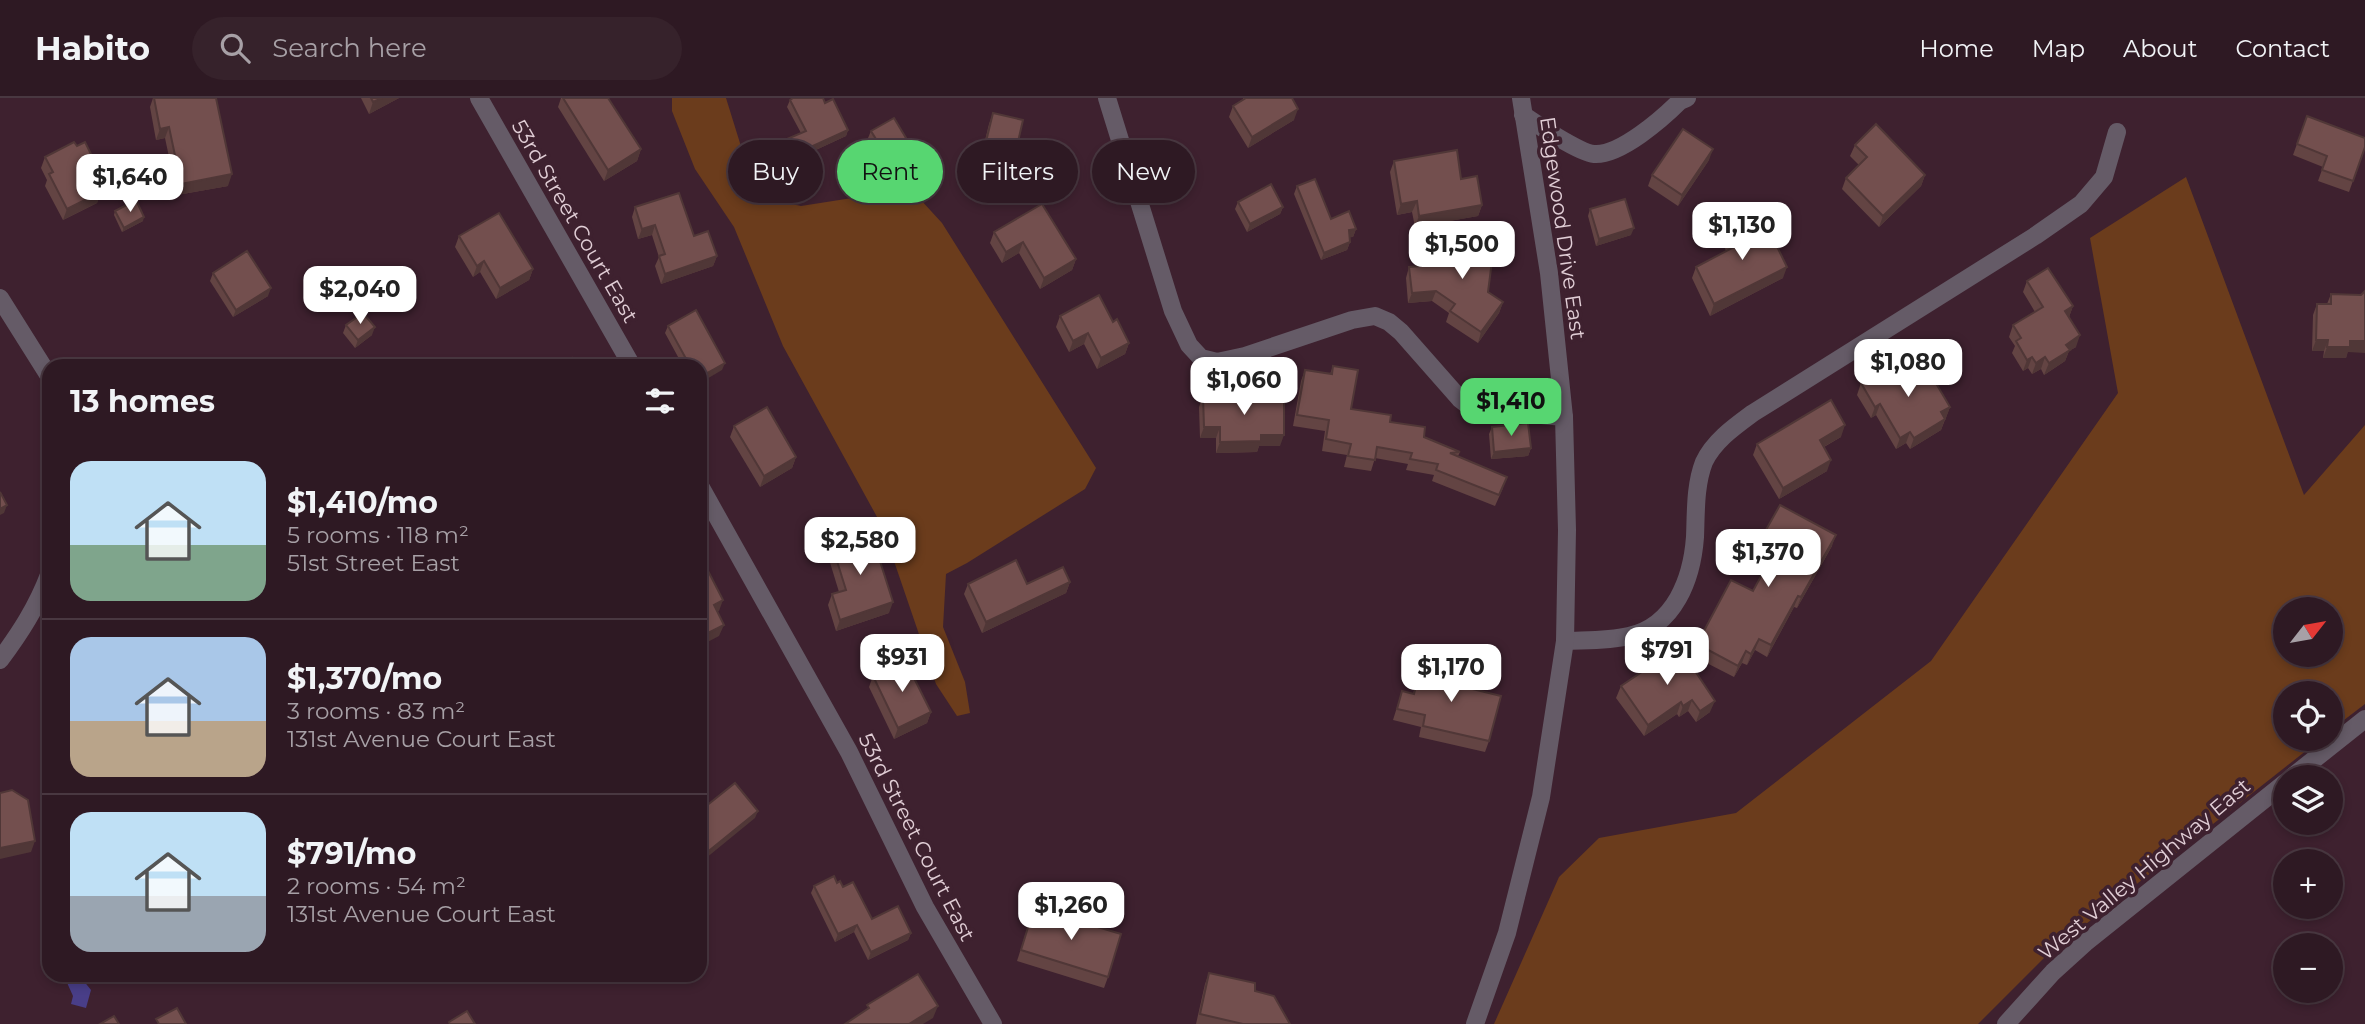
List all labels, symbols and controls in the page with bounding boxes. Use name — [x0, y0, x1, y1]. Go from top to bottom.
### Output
search box — [192, 17, 682, 80]
text: Habito — [35, 28, 150, 68]
icon: search — [216, 29, 254, 67]
text: Search here — [272, 32, 427, 64]
text: Home — [1919, 34, 1994, 63]
text: Map — [2032, 34, 2085, 63]
text: About — [2123, 34, 2197, 63]
text: Contact — [2235, 34, 2330, 63]
street label: 53rd Street Court East — [507, 115, 643, 327]
street label: Edgewood Drive East — [1535, 115, 1591, 341]
chip: Buy — [728, 140, 823, 203]
chip: Rent — [837, 140, 943, 203]
chip: Filters — [957, 140, 1078, 203]
chip: New — [1092, 140, 1195, 203]
pin: $1,640 — [73, 155, 187, 214]
text: $1,640 — [92, 163, 168, 191]
pin: $1,130 — [1685, 202, 1799, 262]
text: $1,130 — [1708, 211, 1776, 239]
pin: $1,500 — [1405, 222, 1519, 281]
text: $1,500 — [1425, 230, 1499, 258]
pin: $2,040 — [303, 266, 417, 326]
text: $2,040 — [319, 275, 401, 303]
pin: $1,080 — [1851, 340, 1965, 399]
text: $1,080 — [1870, 348, 1946, 376]
pin: $1,060 — [1187, 358, 1301, 417]
text: $1,060 — [1206, 366, 1282, 394]
pin: $1,410 — [1454, 378, 1568, 438]
icon: filters — [641, 382, 679, 420]
text: 13 homes — [70, 383, 215, 420]
text: $1,410 — [1476, 387, 1546, 415]
text: $1,410/mo — [287, 484, 438, 521]
icon: home — [126, 489, 210, 573]
pin: $2,580 — [803, 518, 917, 577]
text: 5 rooms · 118 m² — [287, 521, 469, 549]
text: $2,580 — [821, 526, 899, 554]
pin: $1,370 — [1711, 530, 1825, 589]
text: $1,370 — [1732, 538, 1804, 566]
text: 51st Street East — [287, 549, 460, 577]
north arrow — [2273, 597, 2343, 667]
map controls — [2273, 597, 2343, 1003]
pin: $791 — [1626, 628, 1708, 687]
pin: $931 — [861, 634, 943, 694]
text: $791 — [1641, 636, 1693, 664]
text: $931 — [876, 643, 928, 671]
pin: $1,170 — [1394, 644, 1508, 704]
text: $1,170 — [1417, 653, 1485, 681]
text: $1,370/mo — [287, 660, 442, 697]
icon: home — [126, 665, 210, 749]
button: locate — [2273, 681, 2343, 751]
text: 3 rooms · 83 m² — [287, 697, 465, 725]
text: 131st Avenue Court East — [287, 725, 556, 753]
street label: 53rd Street Court East — [854, 729, 980, 945]
button: layers — [2273, 765, 2343, 835]
street label: West Valley Highway East — [2033, 773, 2255, 965]
text: $791/mo — [287, 835, 416, 872]
icon: home — [126, 840, 210, 924]
button: + — [2273, 849, 2343, 919]
text: 2 rooms · 54 m² — [287, 872, 466, 900]
pin: $1,260 — [1014, 882, 1128, 942]
text: $1,260 — [1034, 891, 1108, 919]
text: 131st Avenue Court East — [287, 900, 556, 928]
button: − — [2273, 933, 2343, 1003]

